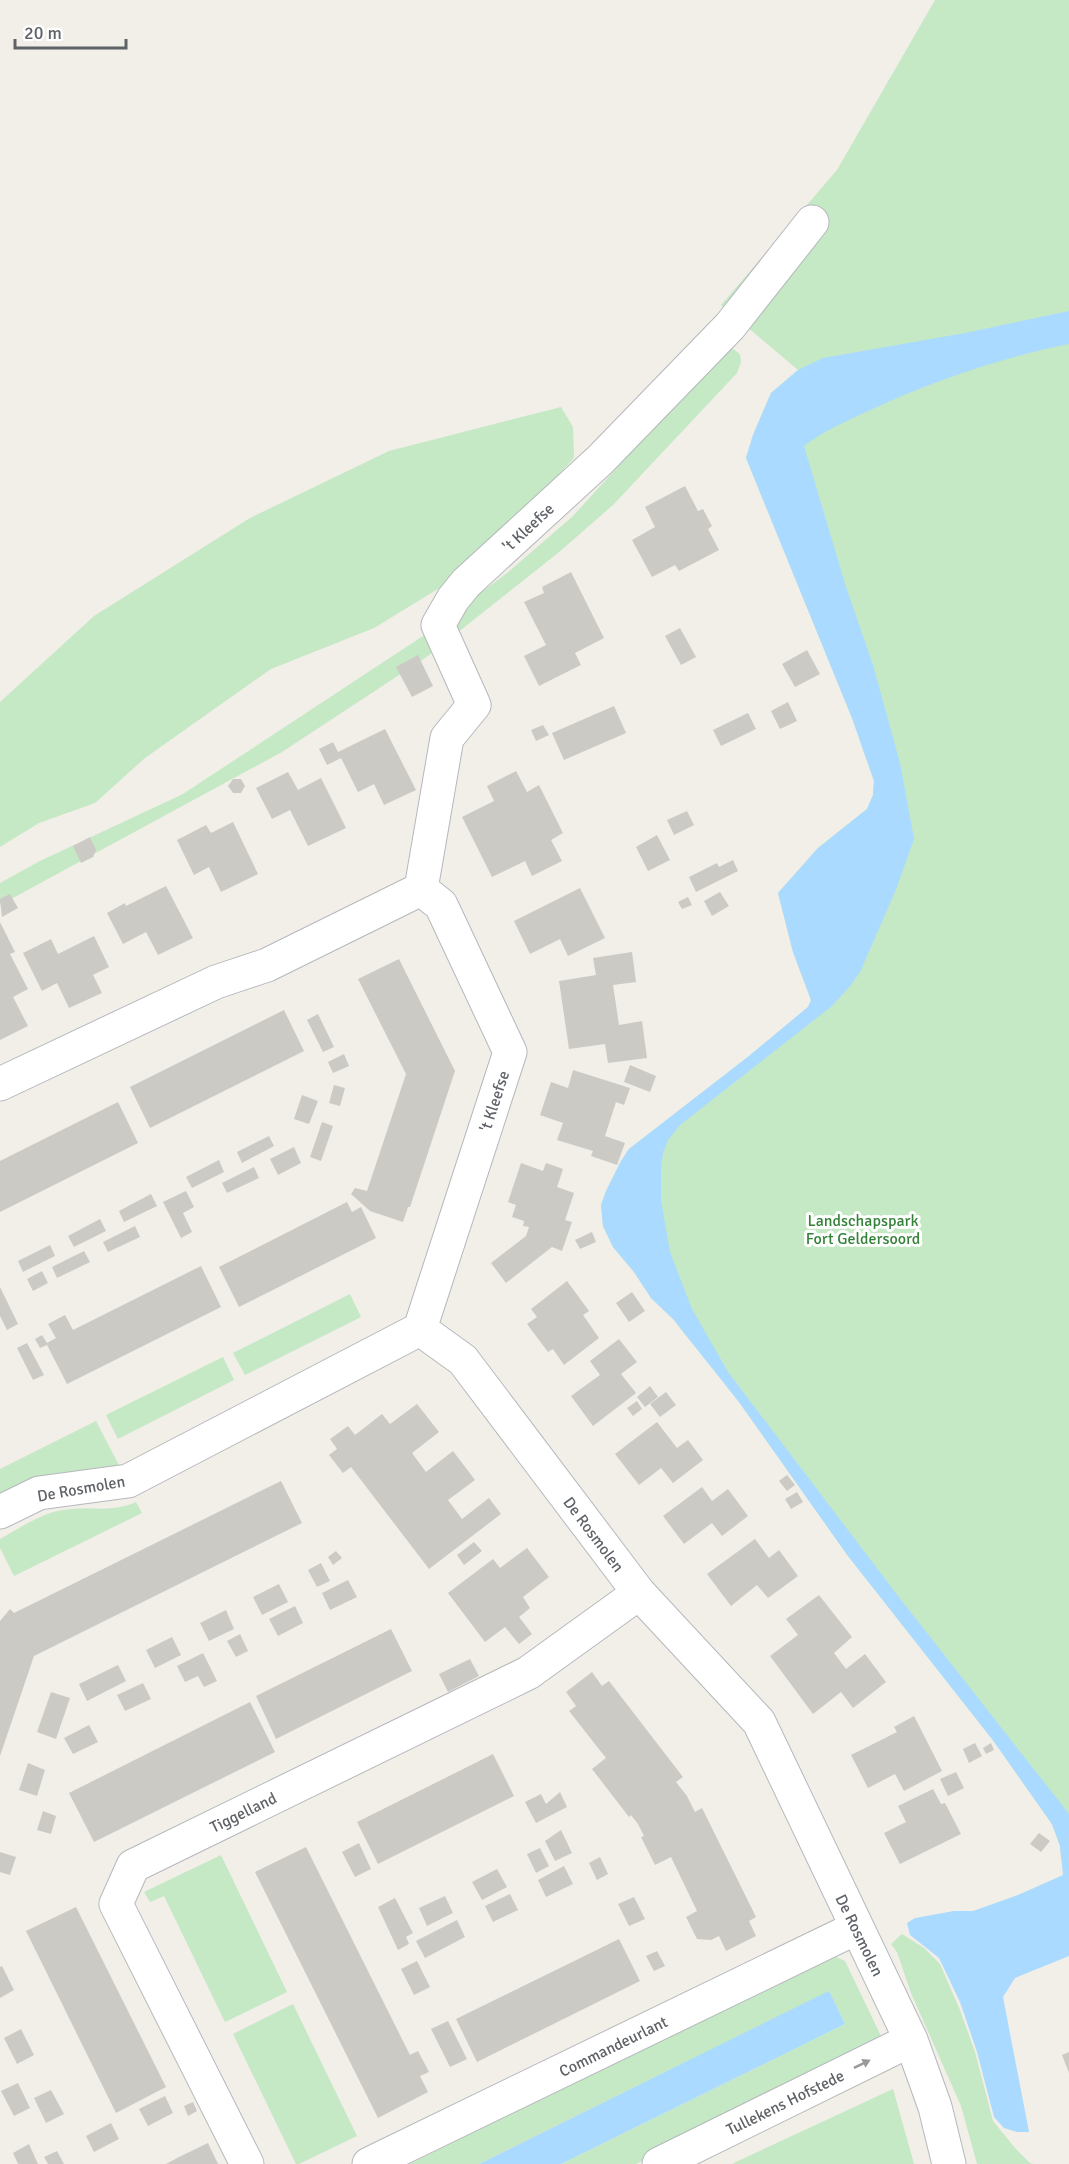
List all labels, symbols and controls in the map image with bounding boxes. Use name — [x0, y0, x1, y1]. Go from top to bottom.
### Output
scale bar — [15, 12, 126, 50]
text: 20 m — [24, 22, 62, 44]
street label: 't Kleefse — [499, 499, 558, 556]
street label: 't Kleefse — [476, 1068, 514, 1134]
park label: Landschapspark Fort Geldersoord — [806, 1211, 920, 1249]
street label: De Rosmolen — [36, 1471, 127, 1507]
street label: De Rosmolen — [558, 1493, 628, 1576]
street label: Tiggelland — [207, 1788, 280, 1838]
street label: De Rosmolen — [831, 1891, 888, 1980]
street label: Commandeurlant — [556, 2012, 671, 2082]
one-way arrow — [854, 2059, 871, 2068]
street label: Tullekens Hofstede — [723, 2066, 848, 2140]

